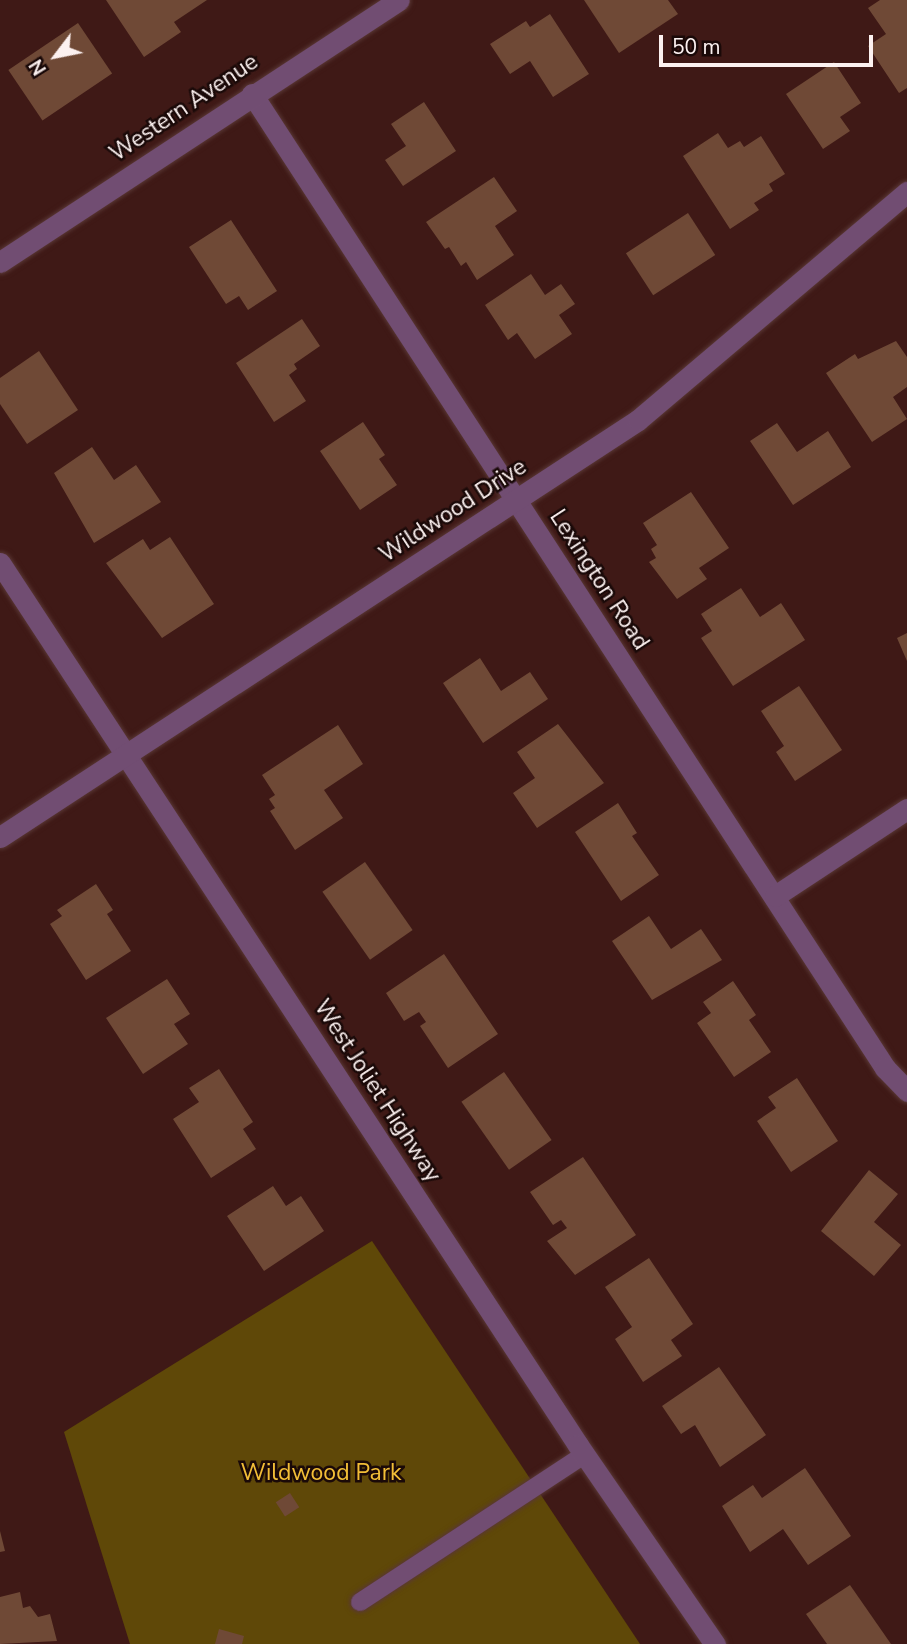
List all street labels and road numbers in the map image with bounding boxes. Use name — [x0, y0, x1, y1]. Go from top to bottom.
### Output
street label: Western Avenue — [105, 48, 263, 168]
street label: Wildwood Drive — [374, 453, 532, 569]
street label: Lexington Road — [543, 505, 655, 655]
street label: West Joliet Highway — [308, 995, 446, 1187]

